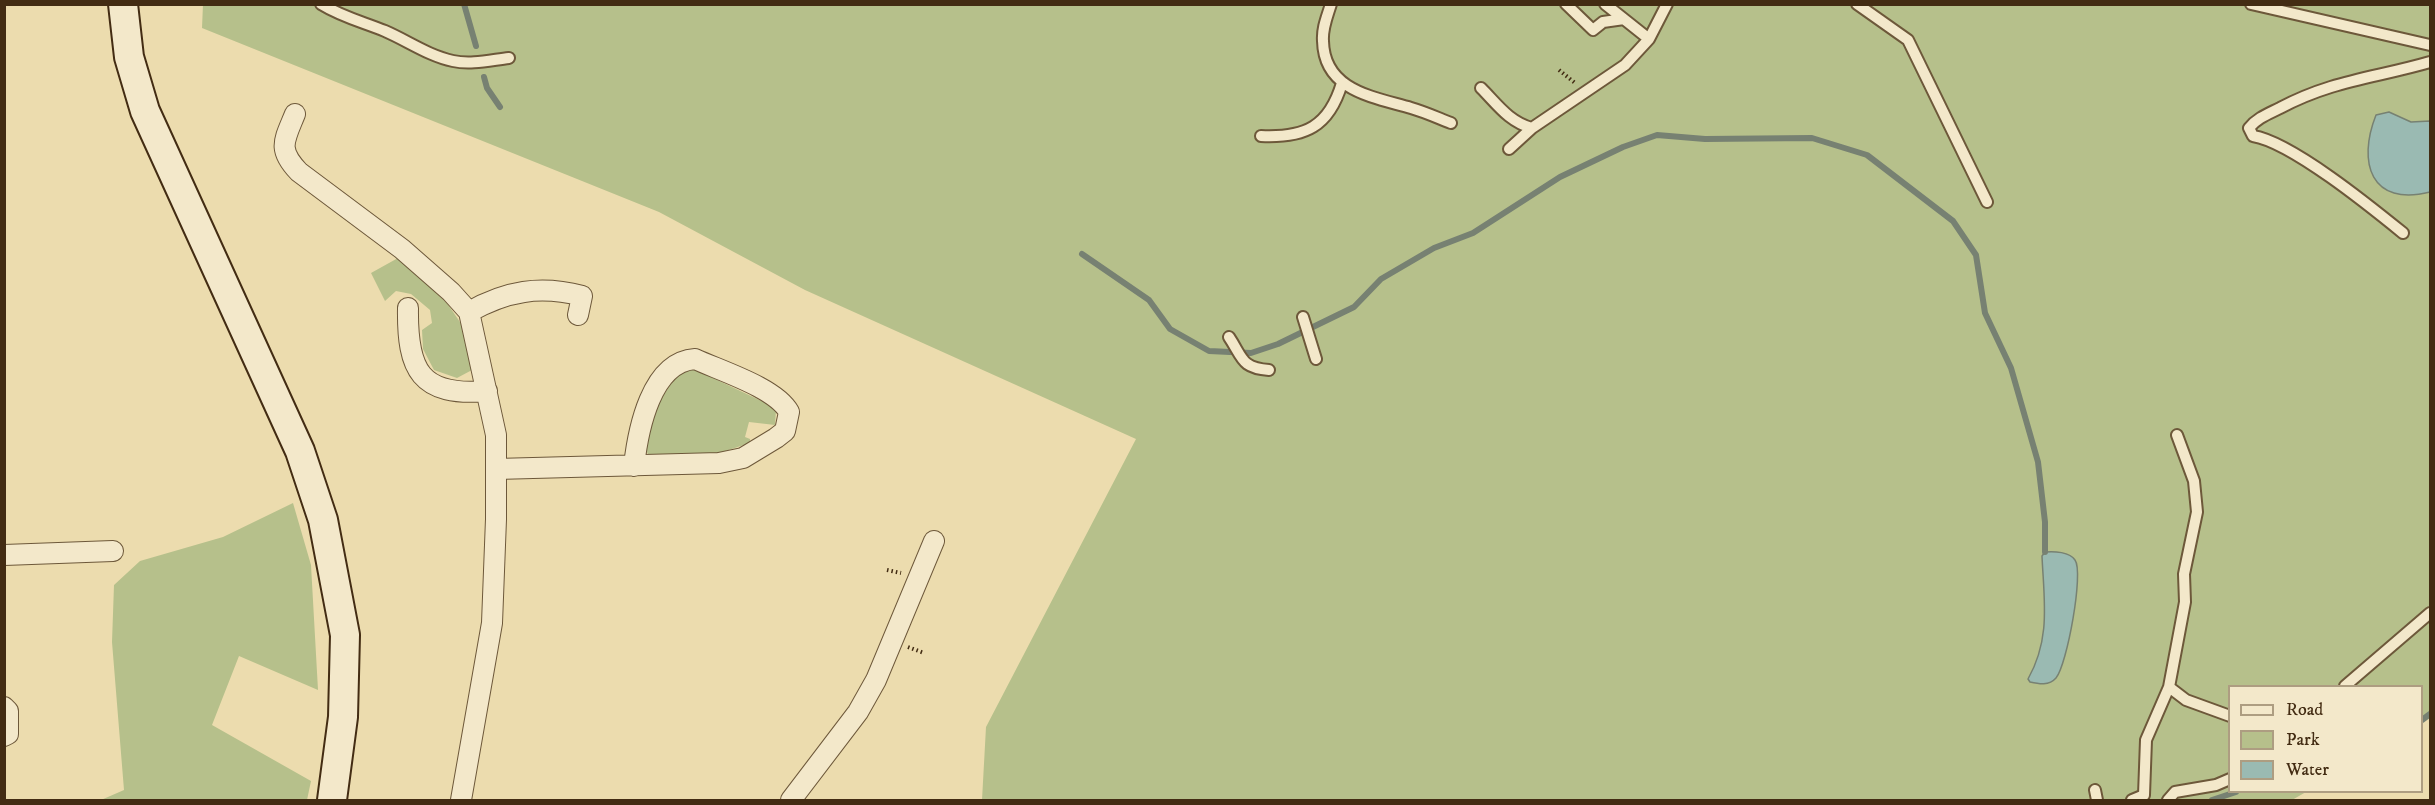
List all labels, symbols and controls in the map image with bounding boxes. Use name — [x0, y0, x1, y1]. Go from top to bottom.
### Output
legend — [2228, 685, 2423, 793]
text: Road — [2286, 699, 2323, 721]
text: Park — [2286, 729, 2320, 751]
text: Water — [2286, 759, 2329, 781]

